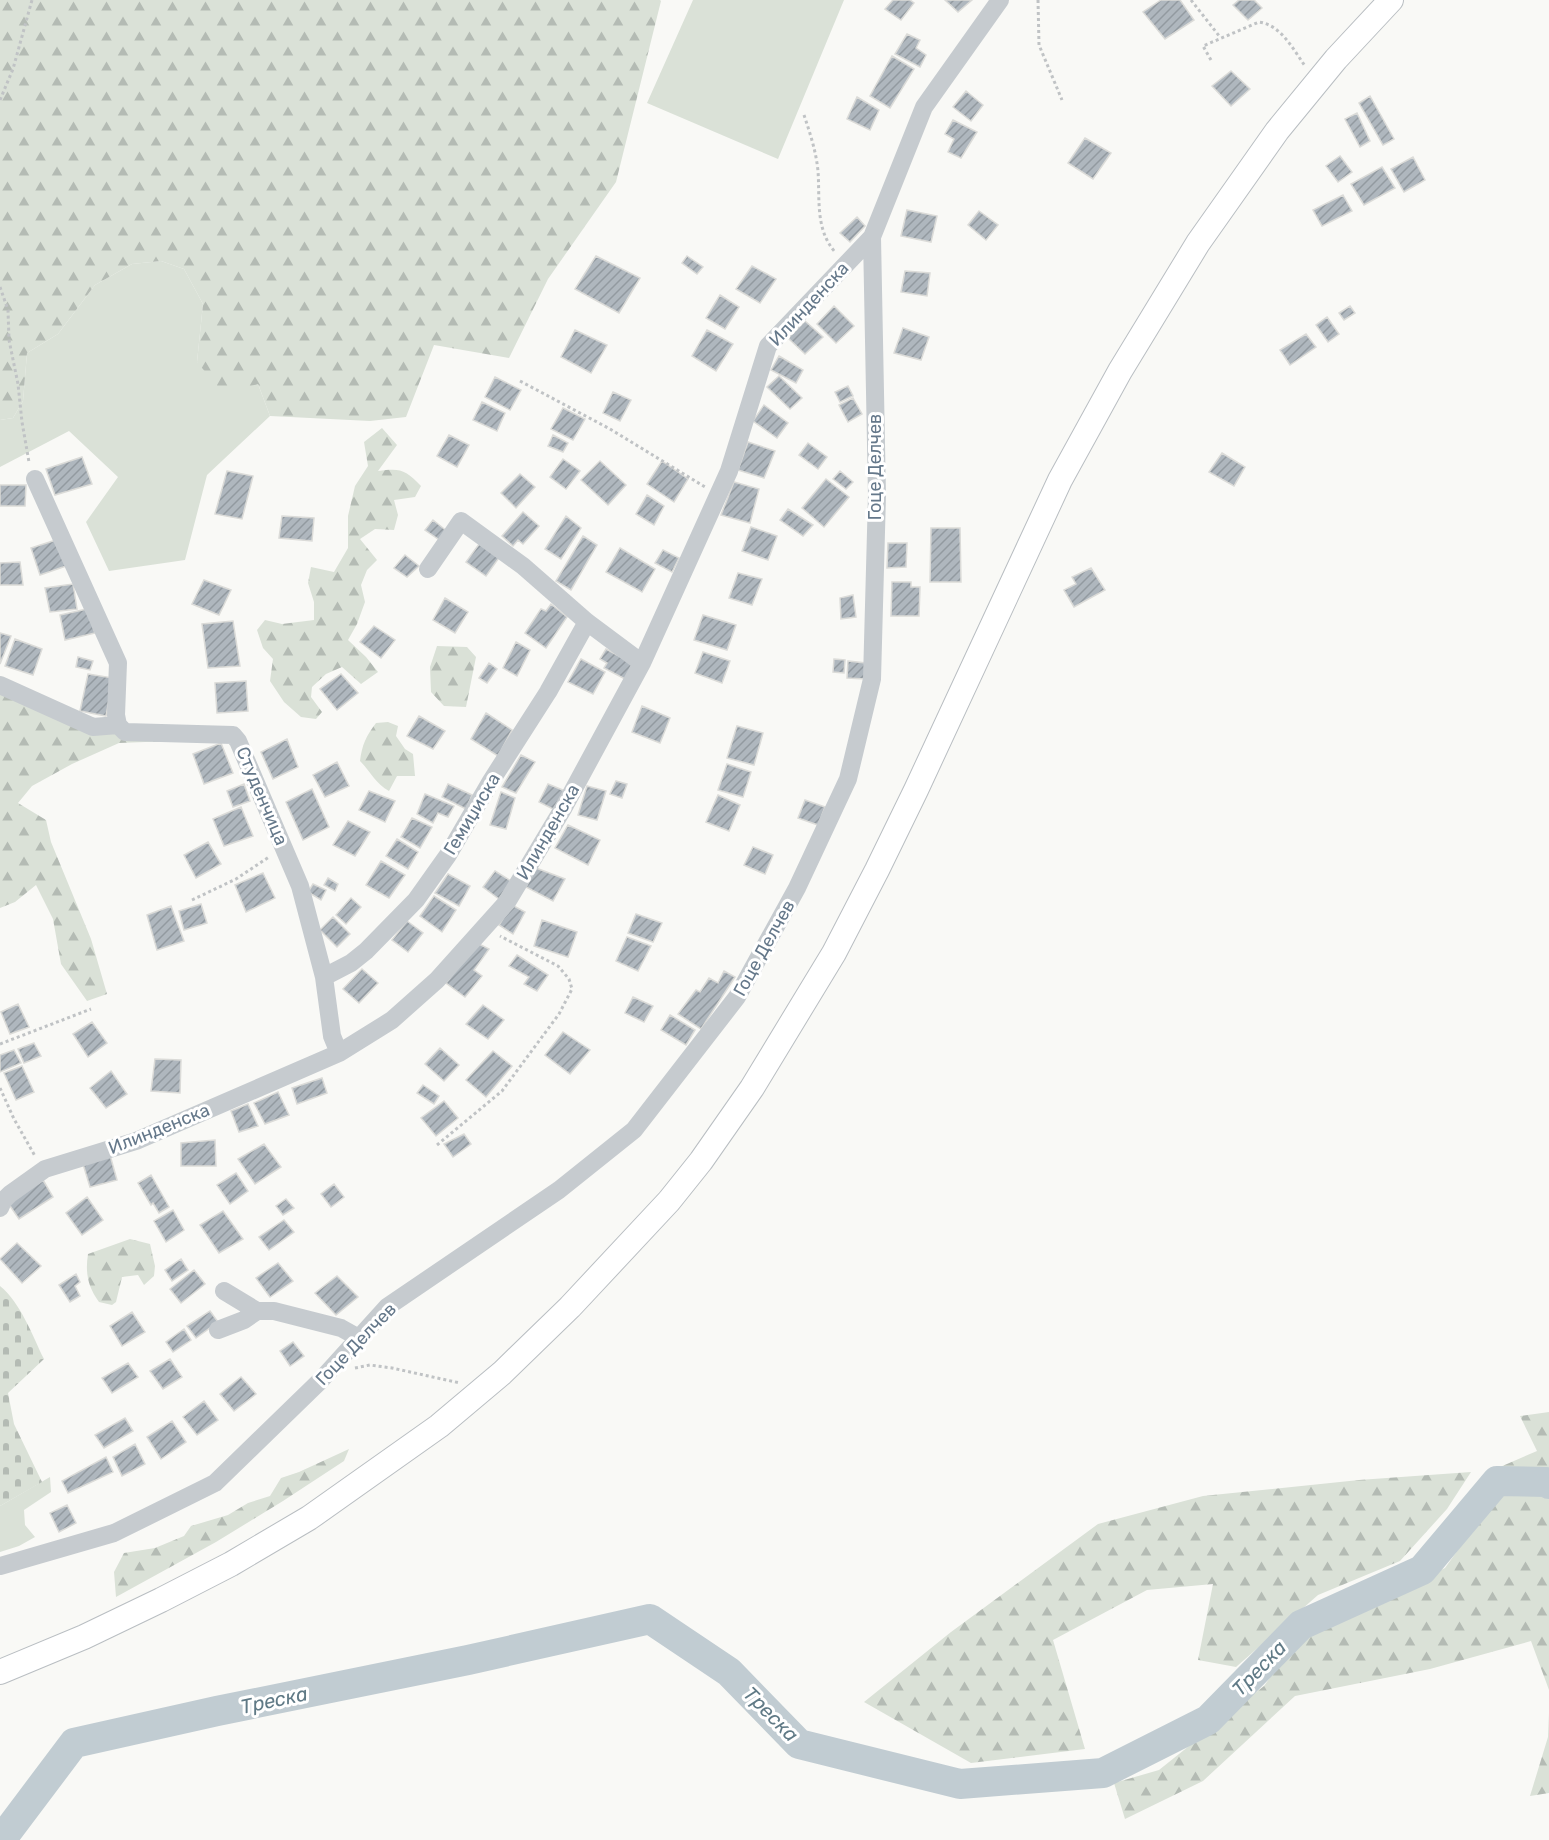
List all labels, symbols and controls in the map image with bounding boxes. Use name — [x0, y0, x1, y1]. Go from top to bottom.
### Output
street label: Илинденска — [764, 257, 854, 351]
street label: Гоце Делчев — [864, 414, 886, 520]
street label: Студенчица — [231, 743, 293, 849]
street label: Гемиџиска — [439, 769, 505, 859]
street label: Илинденска — [512, 780, 584, 884]
street label: Гоце Делчев — [729, 896, 799, 1000]
street label: Илинденска — [105, 1099, 213, 1159]
street label: Гоце Делчев — [311, 1298, 401, 1390]
water label: Треска — [1227, 1635, 1291, 1701]
water label: Треска — [238, 1681, 310, 1719]
water label: Треска — [739, 1682, 804, 1747]

